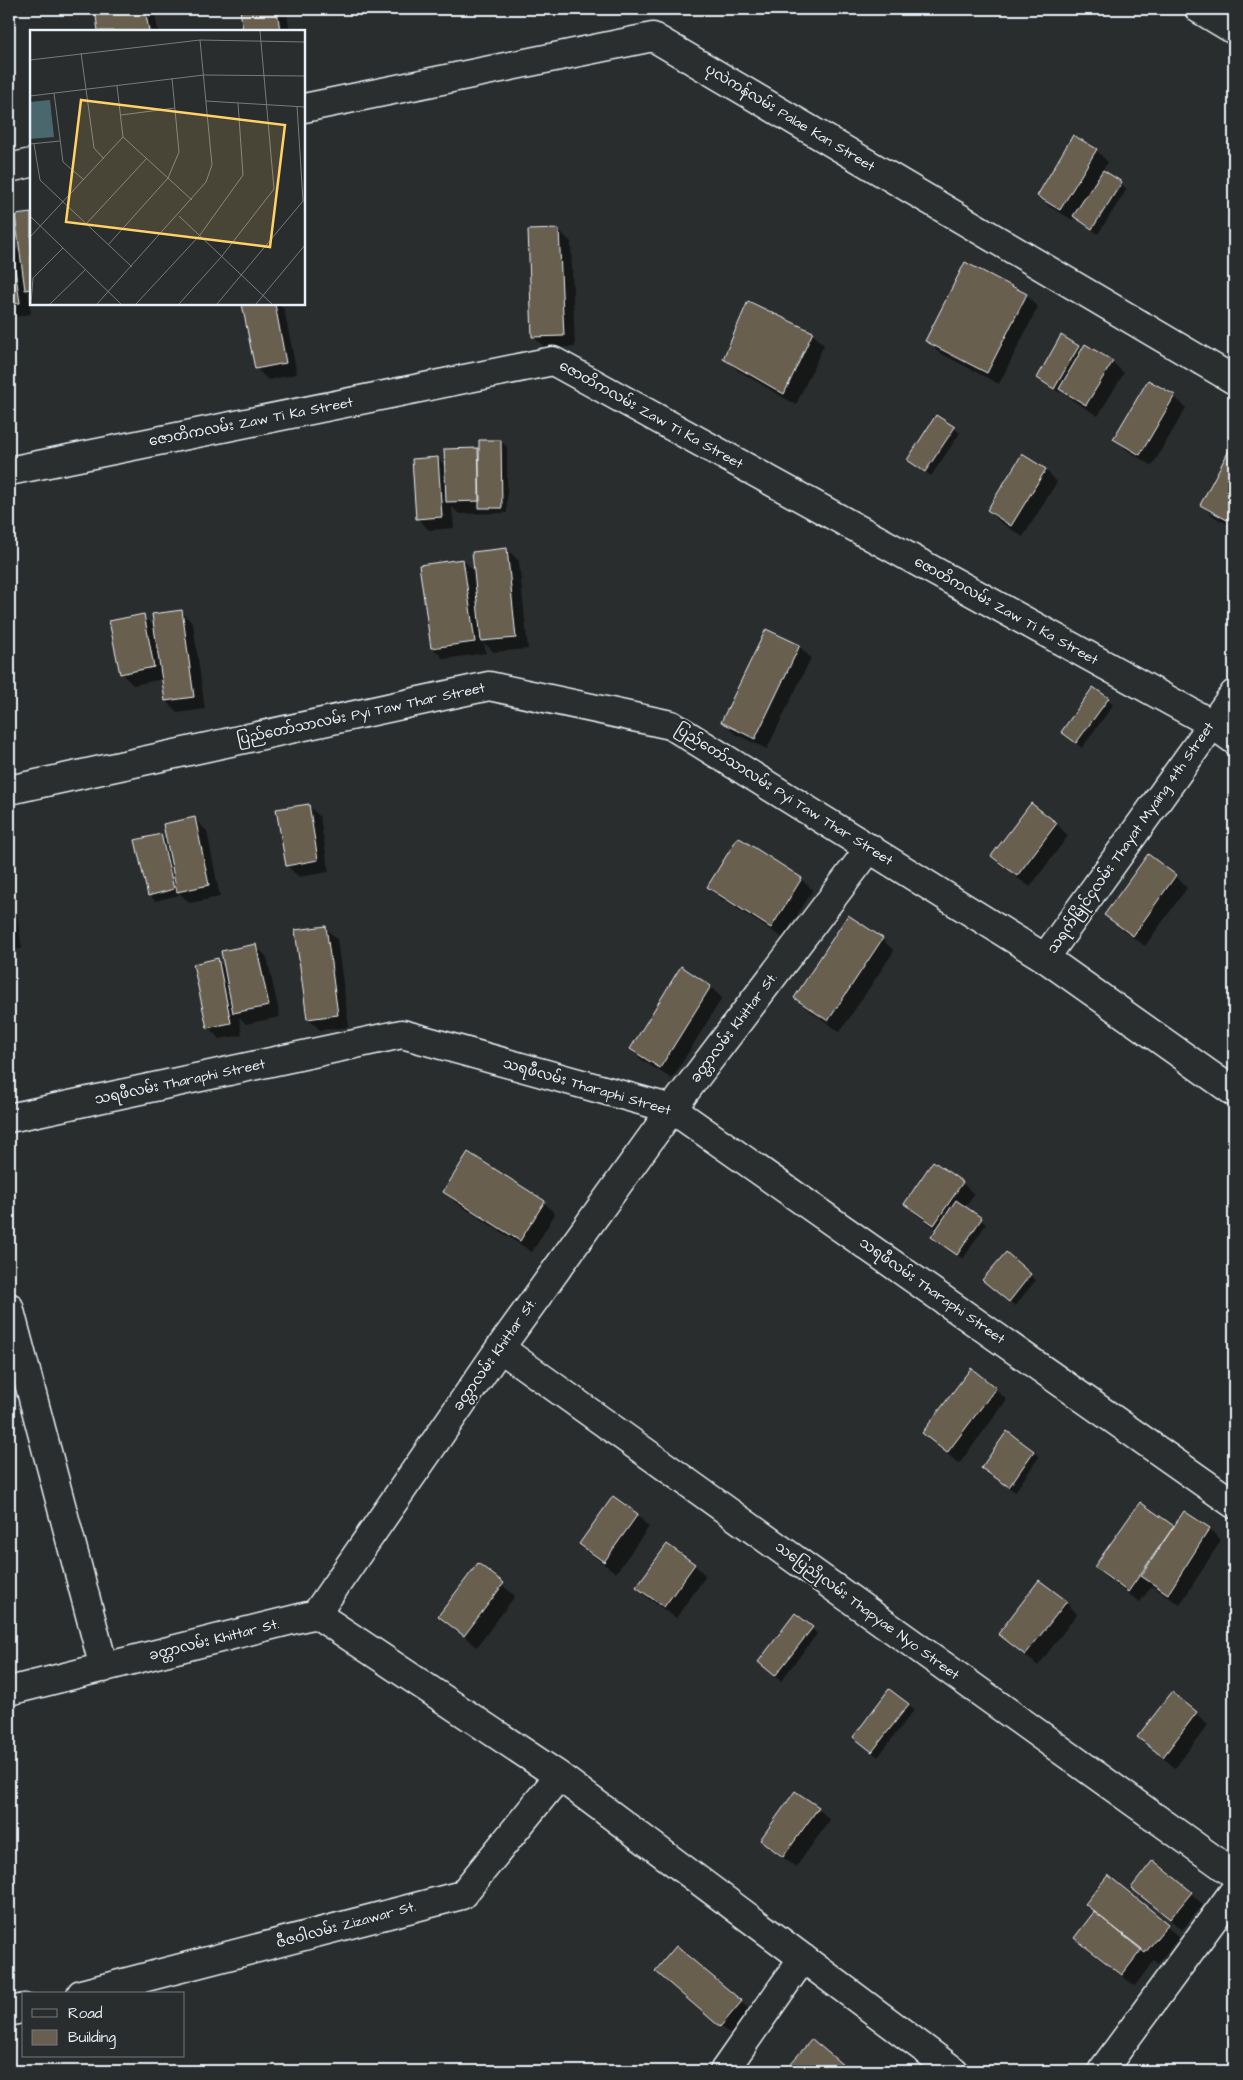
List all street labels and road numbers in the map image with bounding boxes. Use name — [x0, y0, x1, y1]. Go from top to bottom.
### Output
street label: ပုလဲကန်လမ်း Palae Kan Street — [701, 58, 879, 178]
street label: ဇောတိကလမ်း Zaw Ti Ka Street — [555, 355, 747, 474]
street label: ဇောတိကလမ်း Zaw Ti Ka Street — [147, 391, 355, 452]
street label: ဇောတိကလမ်း Zaw Ti Ka Street — [910, 551, 1102, 670]
street label: ပြည်တော်သာလမ်း Pyi Taw Thar Street — [235, 677, 487, 751]
street label: သရက်မြိုင်၄လမ်း Thayat Myaing 4th Street — [1042, 717, 1220, 959]
street label: ပြည်တော်သာလမ်း Pyi Taw Thar Street — [671, 719, 897, 872]
street label: ခတ္တာလမ်း Khittar St. — [685, 968, 783, 1088]
street label: သရဖီလမ်း Tharaphi Street — [500, 1052, 674, 1122]
street label: သရဖီလမ်း Tharaphi Street — [93, 1053, 268, 1111]
street label: သရဖီလမ်း Tharaphi Street — [854, 1232, 1010, 1350]
street label: ခတ္တာလမ်း Khittar St. — [448, 1294, 542, 1416]
street label: သပြေညိုလမ်း Thapyae Nyo Street — [770, 1536, 964, 1686]
street label: ခတ္တာလမ်း Khittar St. — [147, 1613, 281, 1667]
street label: ဇီဇဝါလမ်း Zizawar St. — [274, 1896, 418, 1953]

